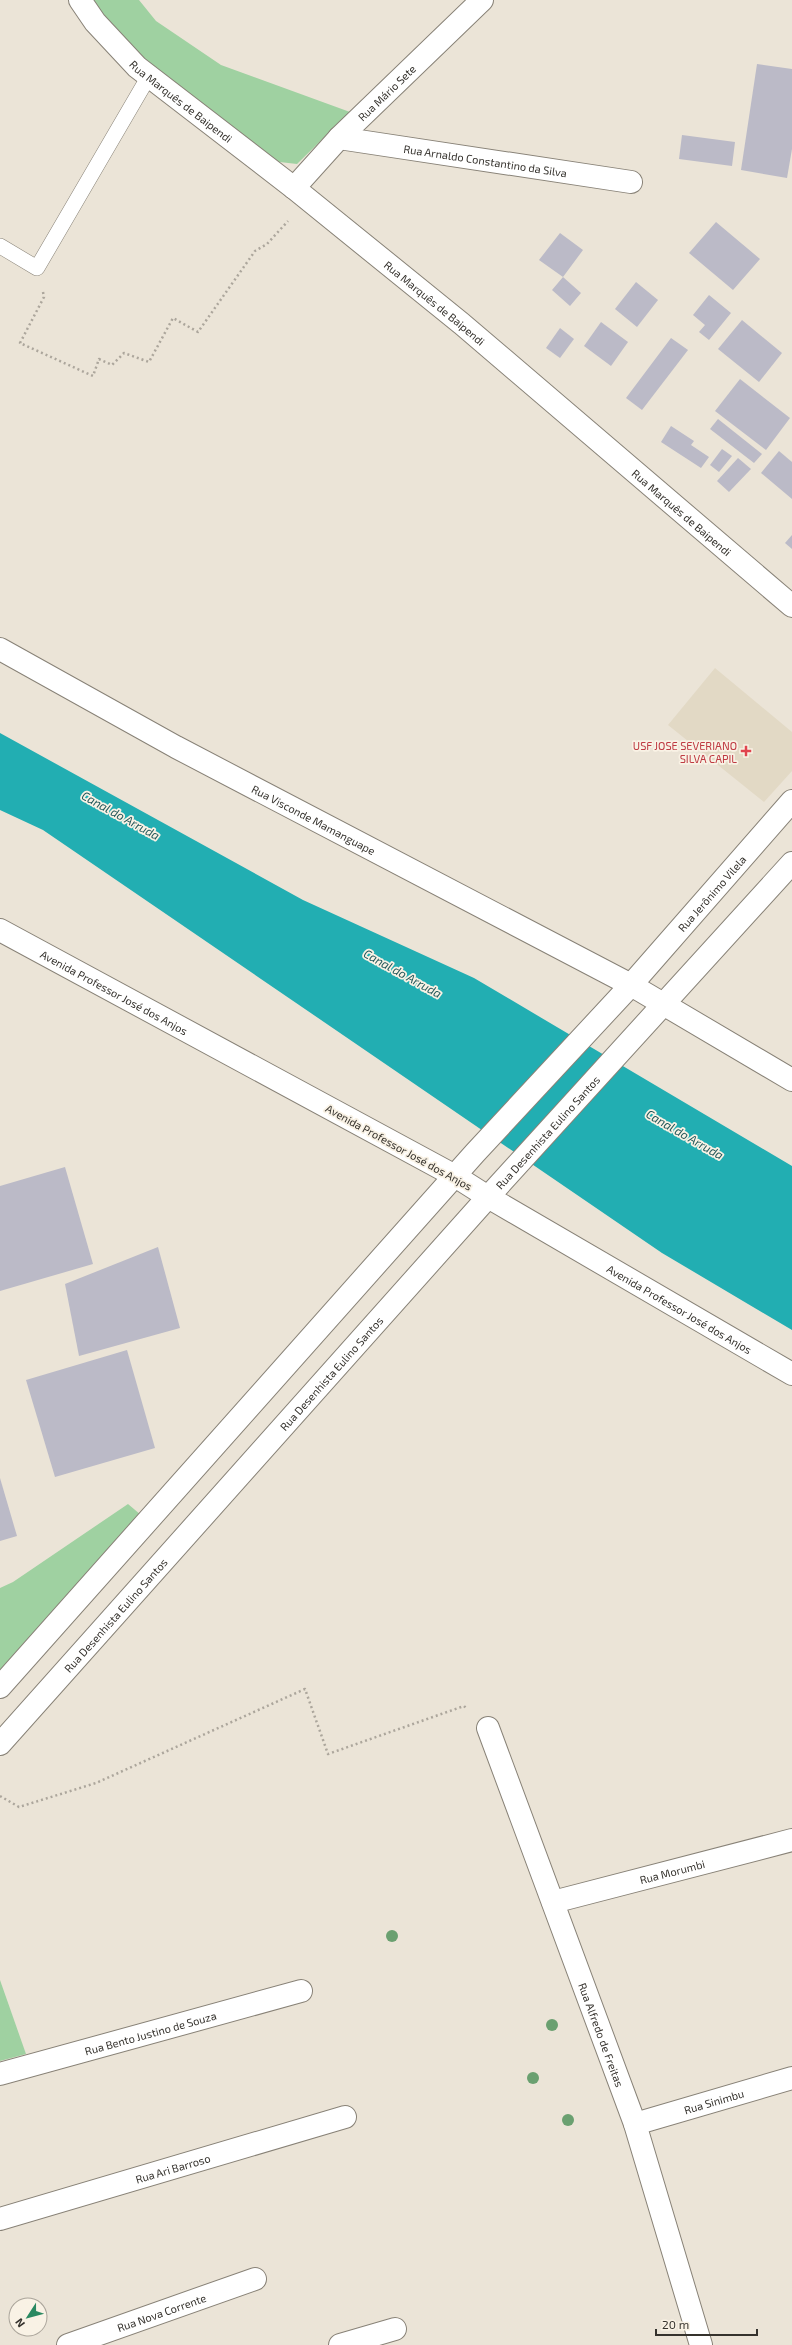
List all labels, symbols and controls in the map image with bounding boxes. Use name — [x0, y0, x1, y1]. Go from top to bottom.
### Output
street label: Rua Marquês de Baipendi — [127, 57, 235, 145]
street label: Rua Mário Sete — [355, 61, 418, 123]
street label: Rua Arnaldo Constantino da Silva — [403, 141, 568, 179]
street label: Rua Marquês de Baipendi — [382, 258, 488, 347]
street label: Rua Marquês de Baipendi — [630, 466, 734, 558]
place label: USF JOSE SEVERIANO SILVA CAPIL — [633, 739, 737, 765]
marker: USF JOSE SEVERIANO SILVA CAPIL — [740, 745, 752, 757]
street label: Rua Visconde Mamanguape — [250, 781, 378, 857]
water label: Canal do Arruda — [80, 788, 162, 842]
street label: Rua Jerônimo Vilela — [675, 852, 748, 934]
water label: Canal do Arruda — [362, 946, 444, 1000]
street label: Avenida Professor José dos Anjos — [39, 947, 191, 1037]
street label: Rua Desenhista Eulino Santos — [492, 1072, 602, 1191]
street label: Avenida Professor José dos Anjos — [323, 1101, 475, 1194]
water label: Canal do Arruda — [644, 1106, 726, 1162]
street label: Avenida Professor José dos Anjos — [605, 1261, 755, 1356]
street label: Rua Desenhista Eulino Santos — [277, 1313, 385, 1433]
street label: Rua Desenhista Eulino Santos — [61, 1555, 170, 1675]
street label: Rua Morumbi — [638, 1856, 706, 1886]
street label: Rua Alfredo de Freitas — [577, 1981, 627, 2089]
street label: Rua Bento Justino de Souza — [83, 2008, 218, 2057]
street label: Rua Sinimbu — [682, 2086, 745, 2116]
street label: Rua Ari Barroso — [134, 2151, 212, 2185]
street label: Rua Nova Corrente — [115, 2290, 208, 2334]
north arrow — [8, 2297, 48, 2337]
scale bar — [656, 2311, 757, 2337]
text: N — [12, 2316, 27, 2330]
text: 20 m — [662, 2317, 689, 2331]

